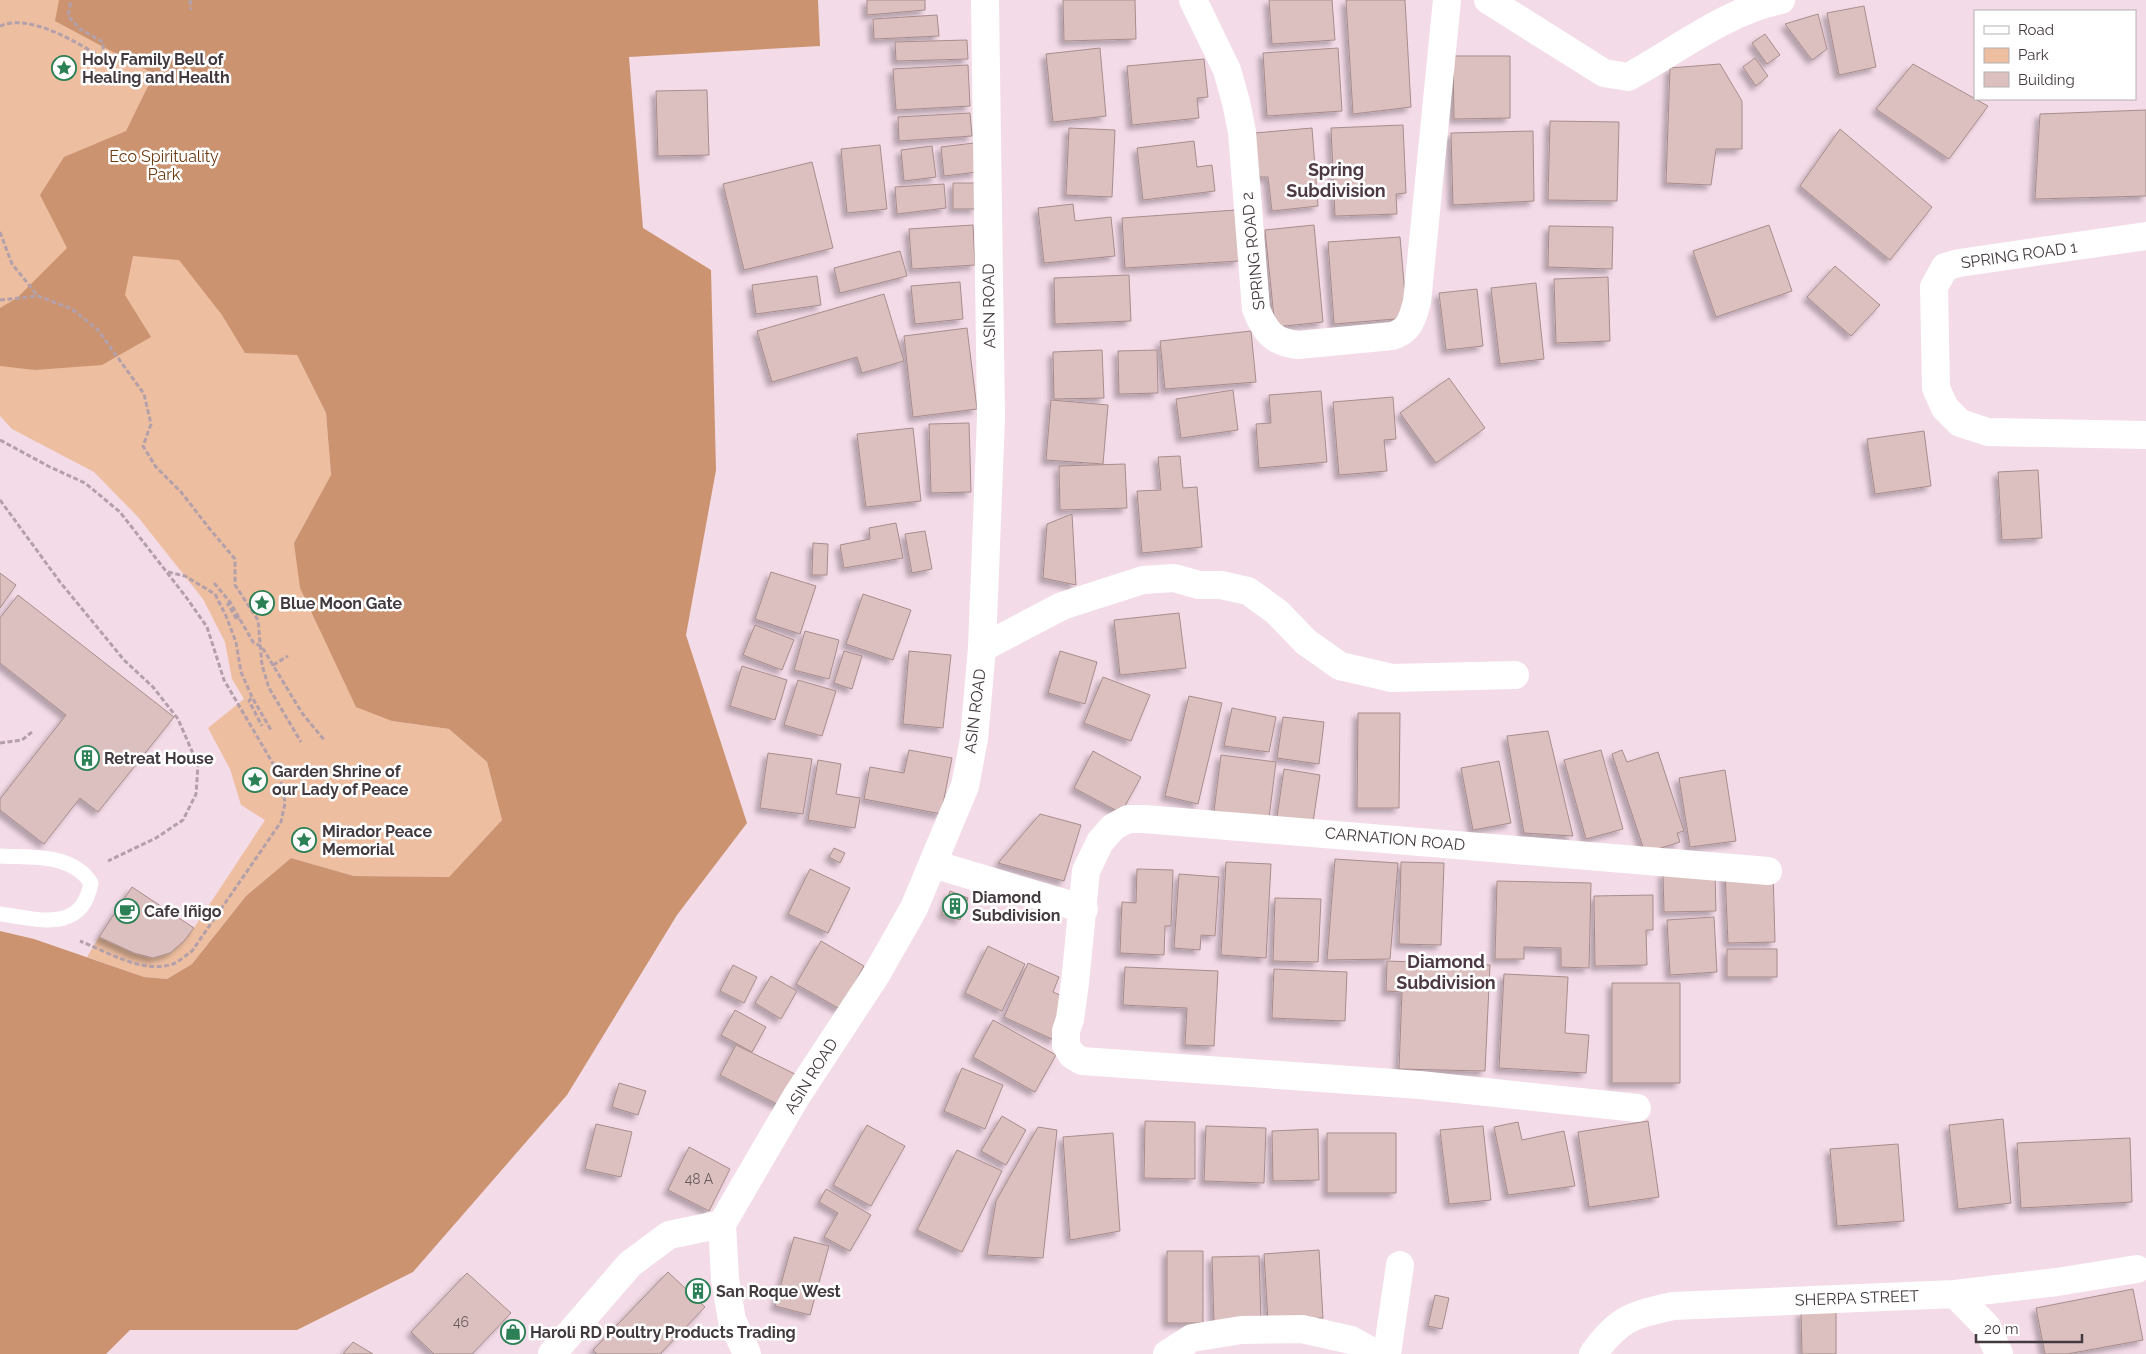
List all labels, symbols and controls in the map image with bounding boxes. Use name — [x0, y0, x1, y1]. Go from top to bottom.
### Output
legend — [1974, 10, 2136, 100]
text: Road — [2018, 21, 2054, 39]
text: Park — [2018, 46, 2049, 64]
place label: Holy Family Bell of Healing and Health — [82, 50, 230, 87]
place icon: Holy Family Bell of Healing and Health — [51, 55, 77, 81]
text: Building — [2018, 71, 2075, 89]
park label: Eco Spirituality Park — [109, 147, 219, 184]
district label: Spring Subdivision — [1286, 159, 1386, 201]
street label: SPRING ROAD 2 — [1237, 191, 1269, 311]
street label: SPRING ROAD 1 — [1960, 237, 2078, 273]
street label: ASIN ROAD — [979, 263, 999, 349]
place icon: Blue Moon Gate — [249, 590, 275, 616]
place label: Blue Moon Gate — [280, 594, 403, 613]
street label: ASIN ROAD — [960, 668, 990, 754]
building icon: Retreat House — [74, 745, 100, 771]
place label: Retreat House — [104, 749, 214, 768]
place label: Garden Shrine of our Lady of Peace — [272, 762, 409, 799]
place icon: Garden Shrine of our Lady of Peace — [242, 767, 268, 793]
place label: Mirador Peace Memorial — [322, 822, 432, 859]
street label: CARNATION ROAD — [1324, 823, 1466, 855]
place icon: Mirador Peace Memorial — [291, 827, 317, 853]
place label: Diamond Subdivision — [972, 888, 1060, 925]
building icon: Diamond Subdivision — [942, 893, 968, 919]
cafe icon: Cafe Iñigo — [114, 898, 140, 924]
place label: Cafe Iñigo — [144, 902, 222, 921]
district label: Diamond Subdivision — [1396, 951, 1496, 993]
street label: ASIN ROAD — [780, 1035, 842, 1117]
house number: 48 A — [685, 1171, 714, 1187]
building icon: San Roque West — [685, 1278, 711, 1304]
place label: San Roque West — [716, 1282, 841, 1301]
street label: SHERPA STREET — [1794, 1286, 1920, 1310]
scale bar — [1976, 1312, 2082, 1344]
house number: 46 — [453, 1314, 469, 1330]
shop icon: Haroli RD Poultry Products Trading — [500, 1319, 526, 1345]
text: 20 m — [1984, 1320, 2019, 1338]
place label: Haroli RD Poultry Products Trading — [530, 1323, 796, 1342]

